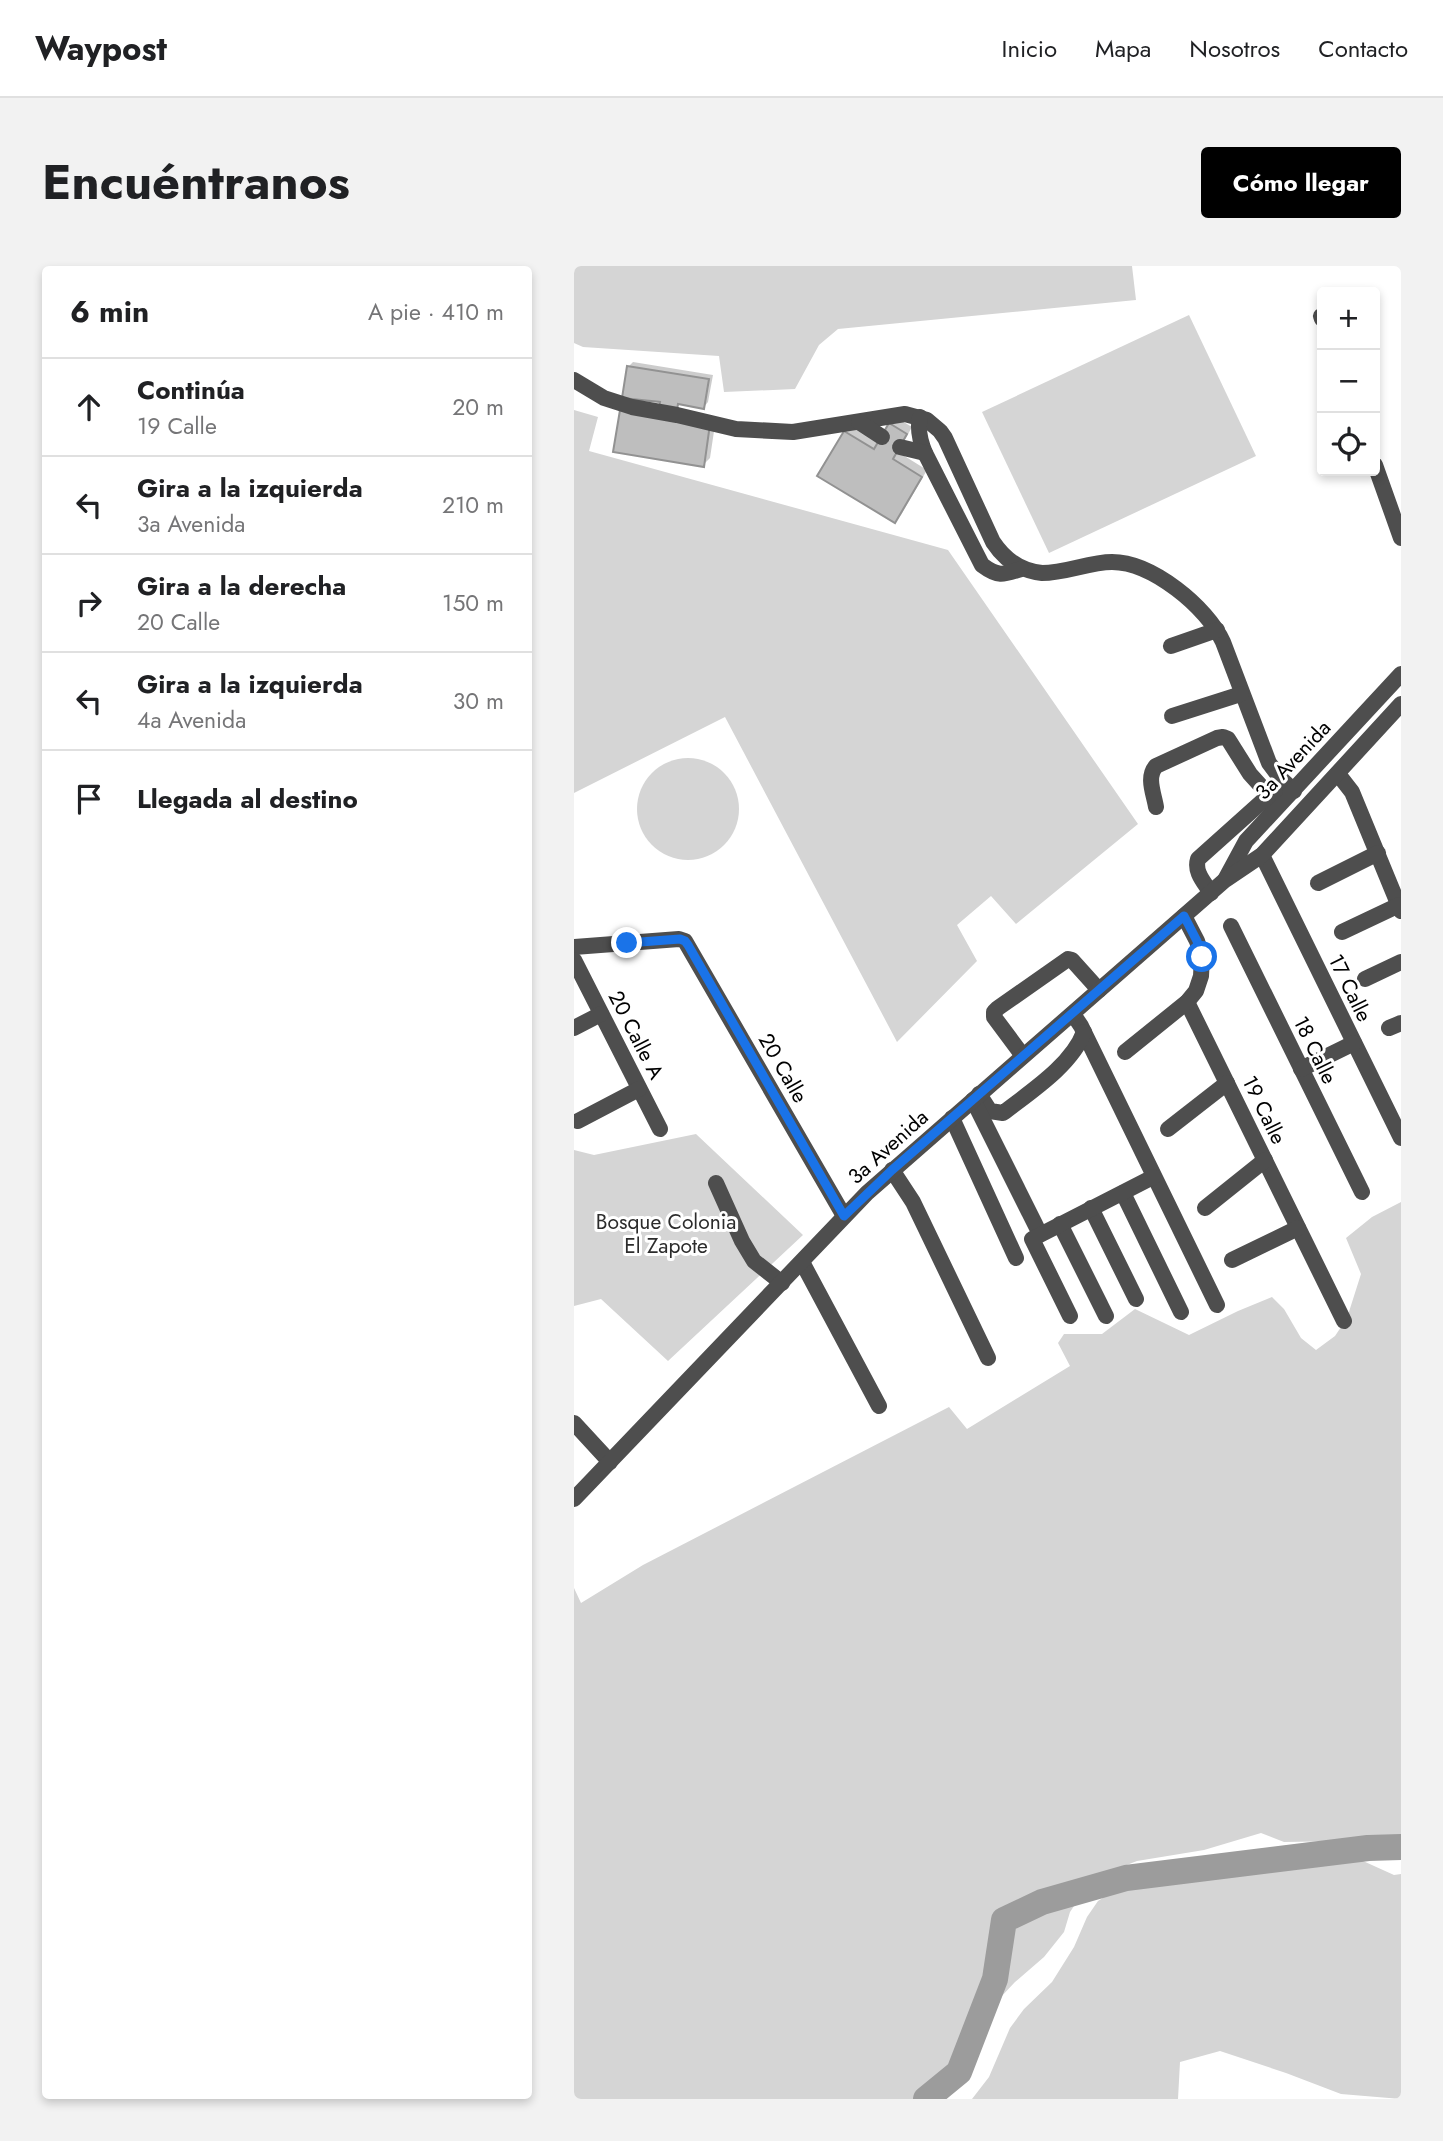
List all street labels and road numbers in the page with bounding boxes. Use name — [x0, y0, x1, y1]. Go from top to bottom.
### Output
street label: 3a Avenida — [1248, 714, 1338, 806]
street label: 17 Calle — [1321, 949, 1379, 1027]
street label: 20 Calle A — [601, 985, 671, 1085]
street label: 18 Calle — [1286, 1011, 1344, 1089]
street label: 20 Calle — [751, 1028, 815, 1108]
street label: 19 Calle — [1235, 1071, 1294, 1149]
street label: 3a Avenida — [841, 1103, 935, 1191]

